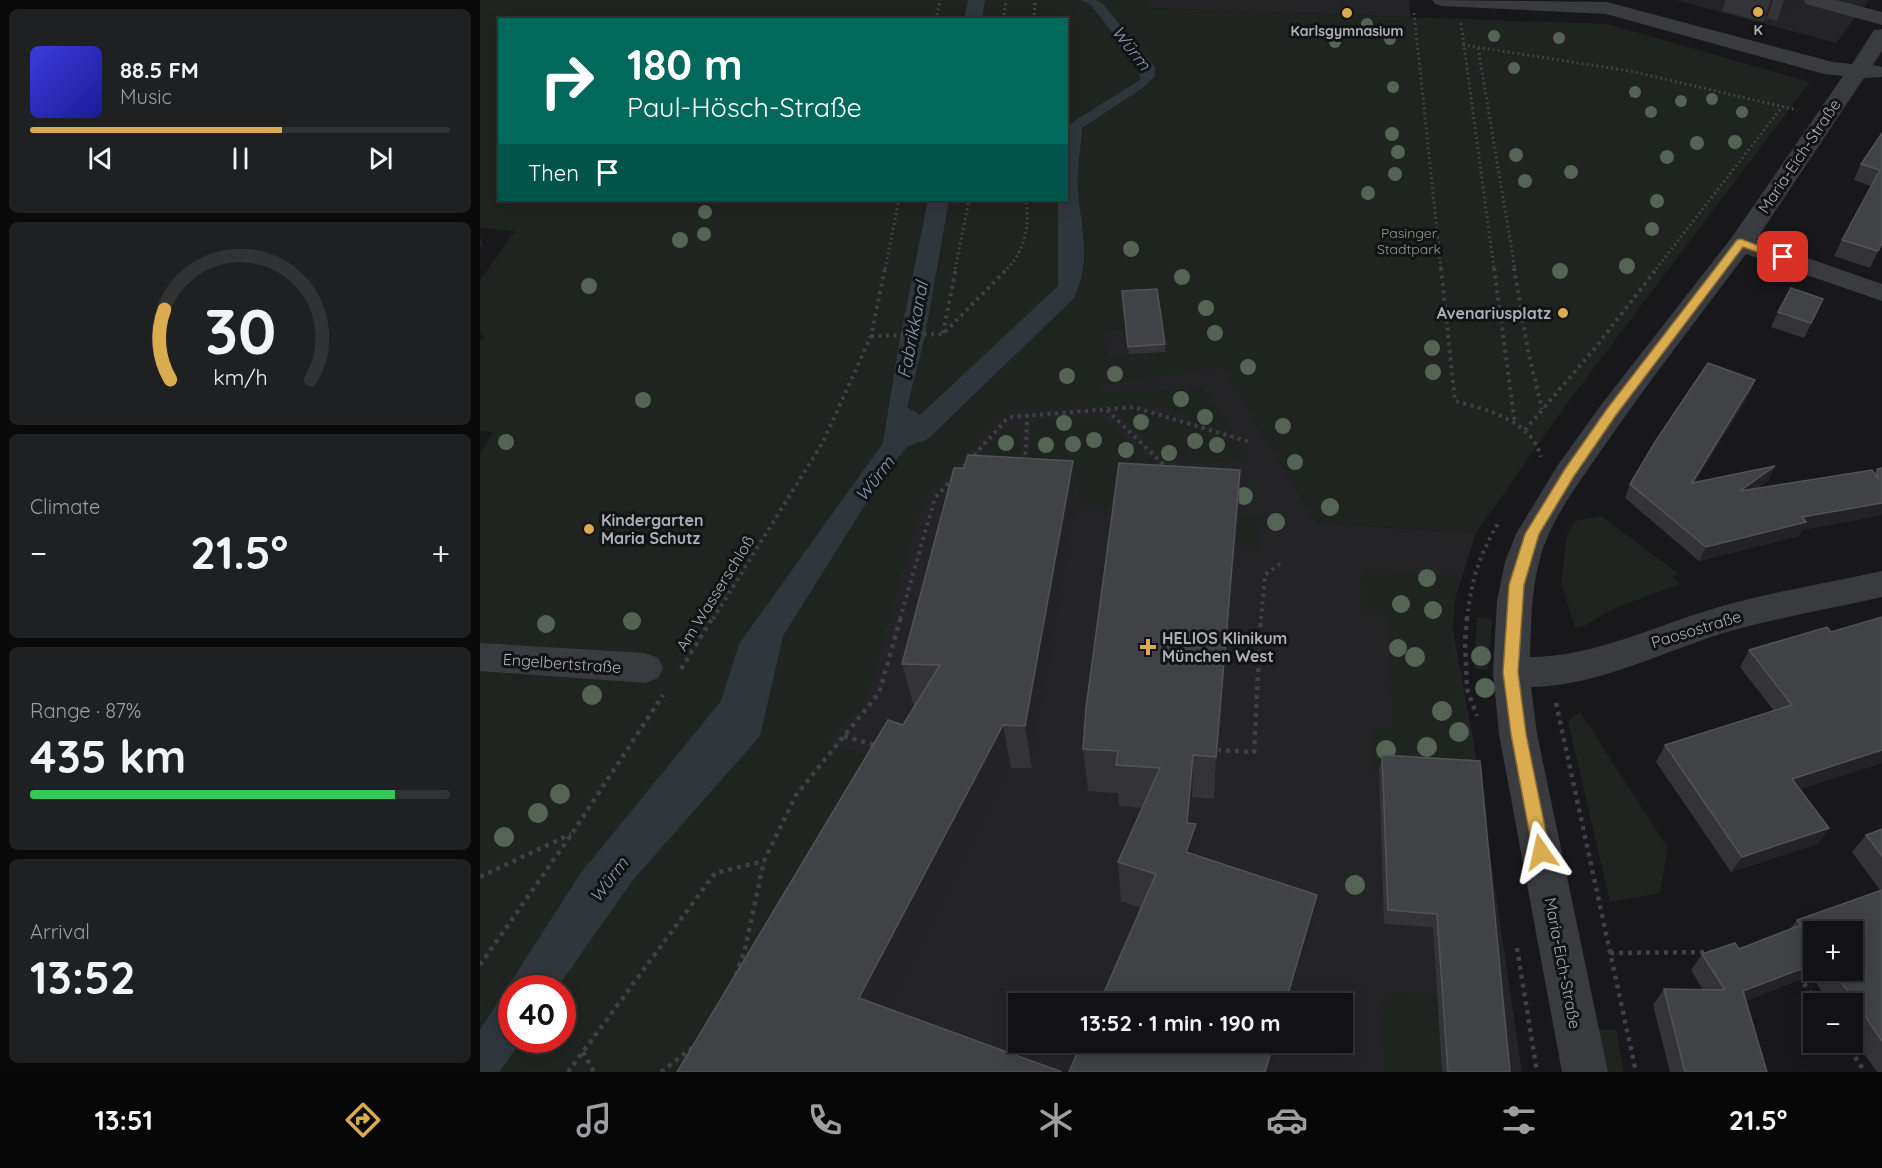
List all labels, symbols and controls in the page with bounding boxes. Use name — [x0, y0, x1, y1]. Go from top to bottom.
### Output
marker: K — [1751, 5, 1765, 19]
marker: Karlsgymnasium — [1340, 6, 1354, 20]
water label: Würm — [1107, 21, 1156, 75]
place label: K — [1753, 21, 1763, 39]
place label: Karlsgymnasium — [1291, 22, 1403, 40]
text: 180 m — [627, 38, 743, 91]
icon: right — [528, 42, 606, 120]
text: 88.5 FM — [120, 56, 199, 84]
text: Music — [120, 84, 172, 109]
text: Paul-Hösch-Straße — [627, 90, 862, 124]
street label: Maria-Eich-Straße — [1753, 95, 1845, 217]
icon: previous — [84, 142, 117, 175]
icon: pause — [224, 142, 257, 175]
icon: next — [364, 142, 397, 175]
icon: arrive — [591, 156, 624, 189]
text: Then — [528, 159, 579, 187]
park label: Pasinger Stadtpark — [1377, 224, 1441, 258]
pin — [1757, 231, 1808, 282]
icon: arrive — [1766, 240, 1799, 273]
water label: Fabrikkanal — [892, 278, 933, 380]
text: 30 — [204, 293, 276, 371]
place label: Avenariusplatz — [1437, 303, 1551, 323]
marker: Avenariusplatz — [1556, 306, 1570, 320]
text: km/h — [213, 365, 267, 391]
water label: Würm — [850, 451, 900, 506]
text: Climate — [30, 494, 100, 519]
place label: Kindergarten Maria Schutz — [601, 510, 704, 548]
marker: Kindergarten Maria Schutz — [582, 522, 596, 536]
text: 21.5° — [190, 524, 288, 580]
text: − — [30, 532, 47, 573]
text: + — [431, 532, 450, 573]
street label: Am Wasserschloß — [671, 532, 759, 654]
street label: Paosostraße — [1648, 606, 1744, 652]
place label: HELIOS Klinikum München West — [1162, 628, 1287, 666]
marker: HELIOS Klinikum München West — [1139, 638, 1157, 656]
street label: Engelbertstraße — [502, 649, 622, 677]
text: Range · 87% — [30, 698, 141, 723]
text: 435 km — [30, 728, 186, 784]
position arrow — [1509, 820, 1573, 884]
water label: Würm — [584, 852, 633, 907]
street label: Maria-Eich-Straße — [1540, 896, 1586, 1030]
text: Arrival — [30, 919, 90, 944]
map controls — [1803, 921, 1863, 1053]
button: + — [1803, 921, 1863, 981]
text: 13:52 — [30, 949, 135, 1005]
speed limit sign: 40 — [498, 975, 576, 1053]
button: − — [1803, 993, 1863, 1053]
text: 13:52 · 1 min · 190 m — [1080, 1009, 1281, 1037]
icon: directions — [342, 1099, 384, 1141]
icon: music — [573, 1099, 615, 1141]
icon: phone — [804, 1099, 846, 1141]
icon: climate — [1035, 1099, 1077, 1141]
icon: car — [1266, 1099, 1308, 1141]
icon: filters — [1498, 1099, 1540, 1141]
text: 13:51 — [95, 1103, 153, 1137]
text: 21.5° — [1729, 1103, 1787, 1137]

